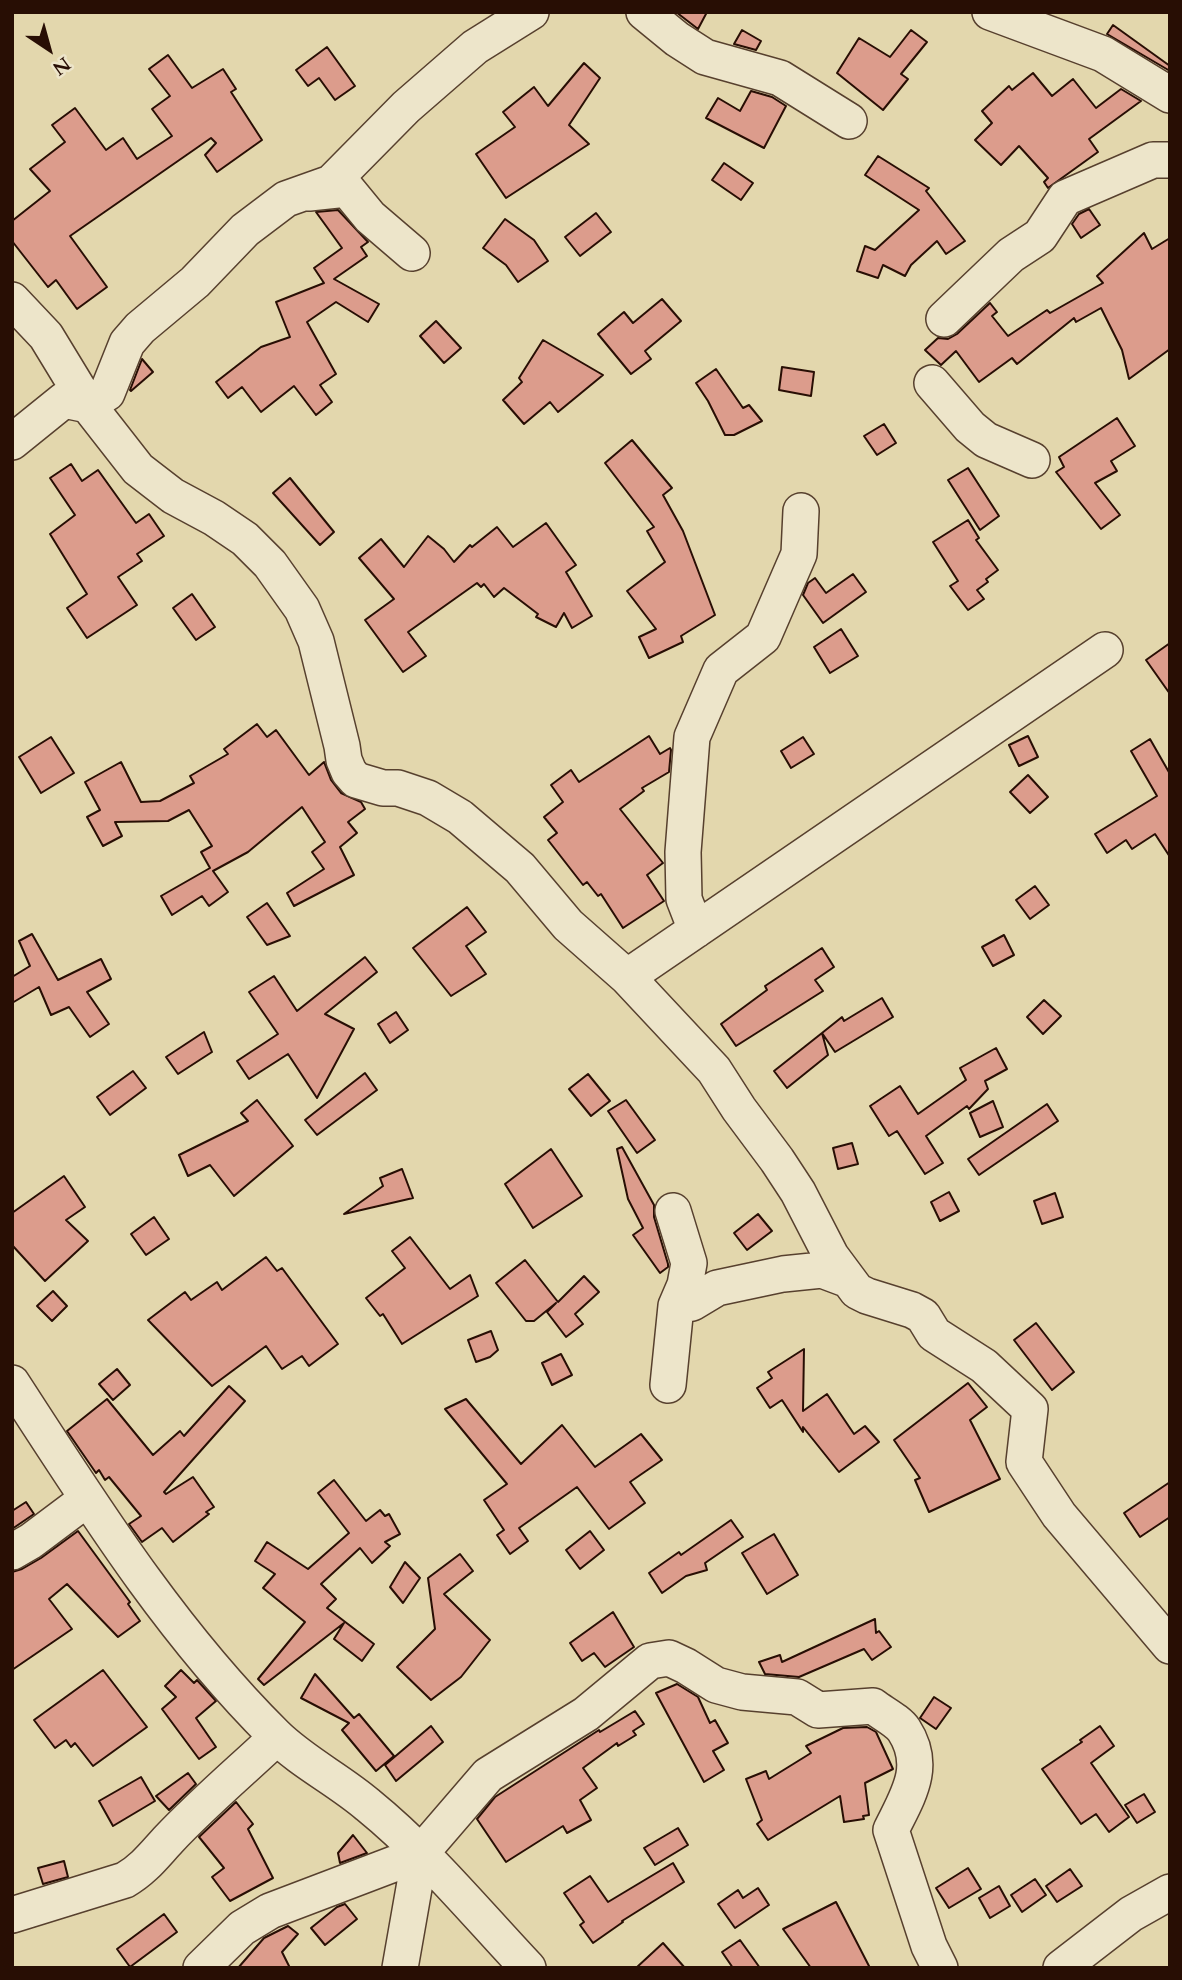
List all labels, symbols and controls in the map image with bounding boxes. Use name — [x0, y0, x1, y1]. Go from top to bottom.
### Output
north arrow — [14, 14, 84, 84]
text: N — [47, 51, 76, 81]

